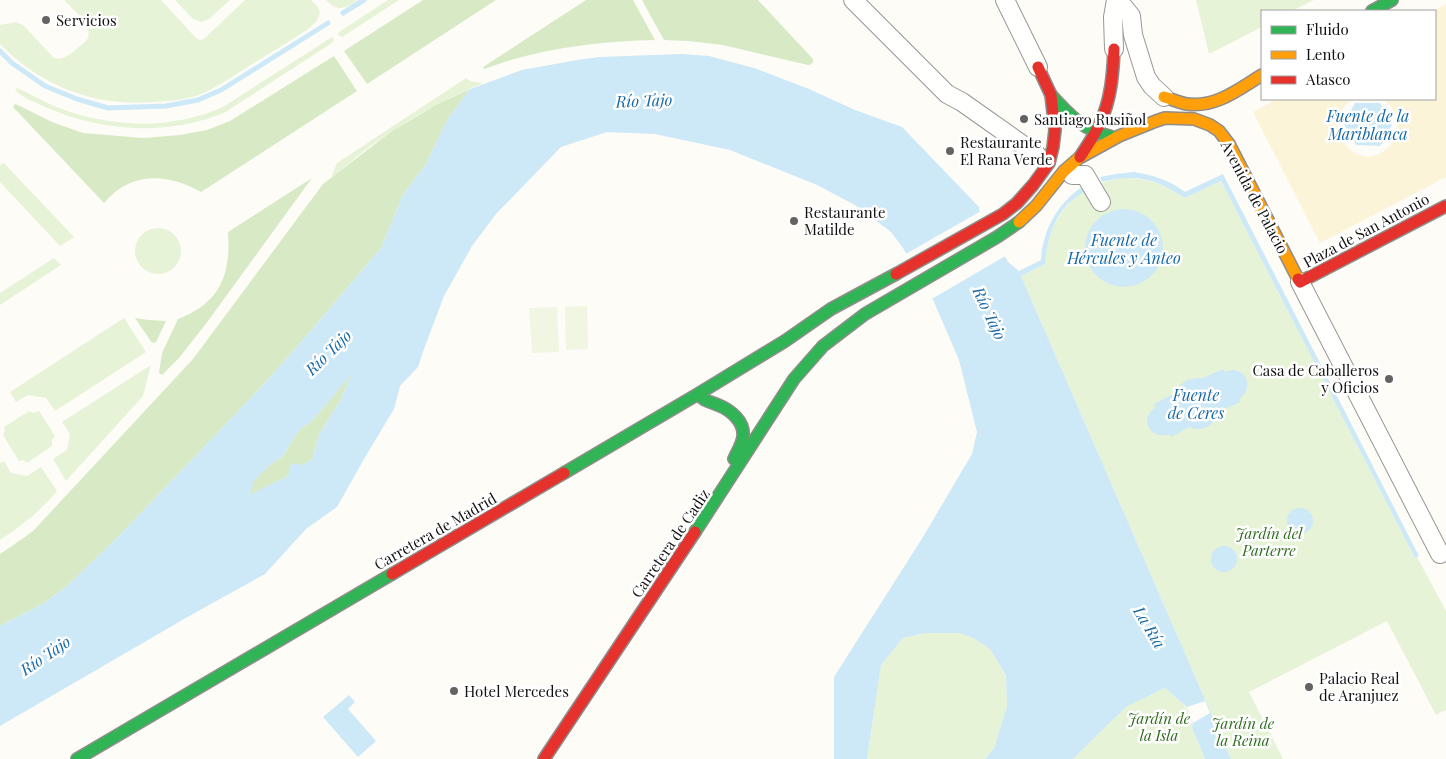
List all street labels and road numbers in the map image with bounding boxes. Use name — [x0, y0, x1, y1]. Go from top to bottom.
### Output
street label: Avenida de Palacio — [1216, 136, 1293, 257]
street label: Plaza de San Antonio — [1300, 188, 1432, 272]
street label: Carretera de Cadiz — [626, 485, 714, 601]
street label: Carretera de Madrid — [370, 488, 500, 574]

